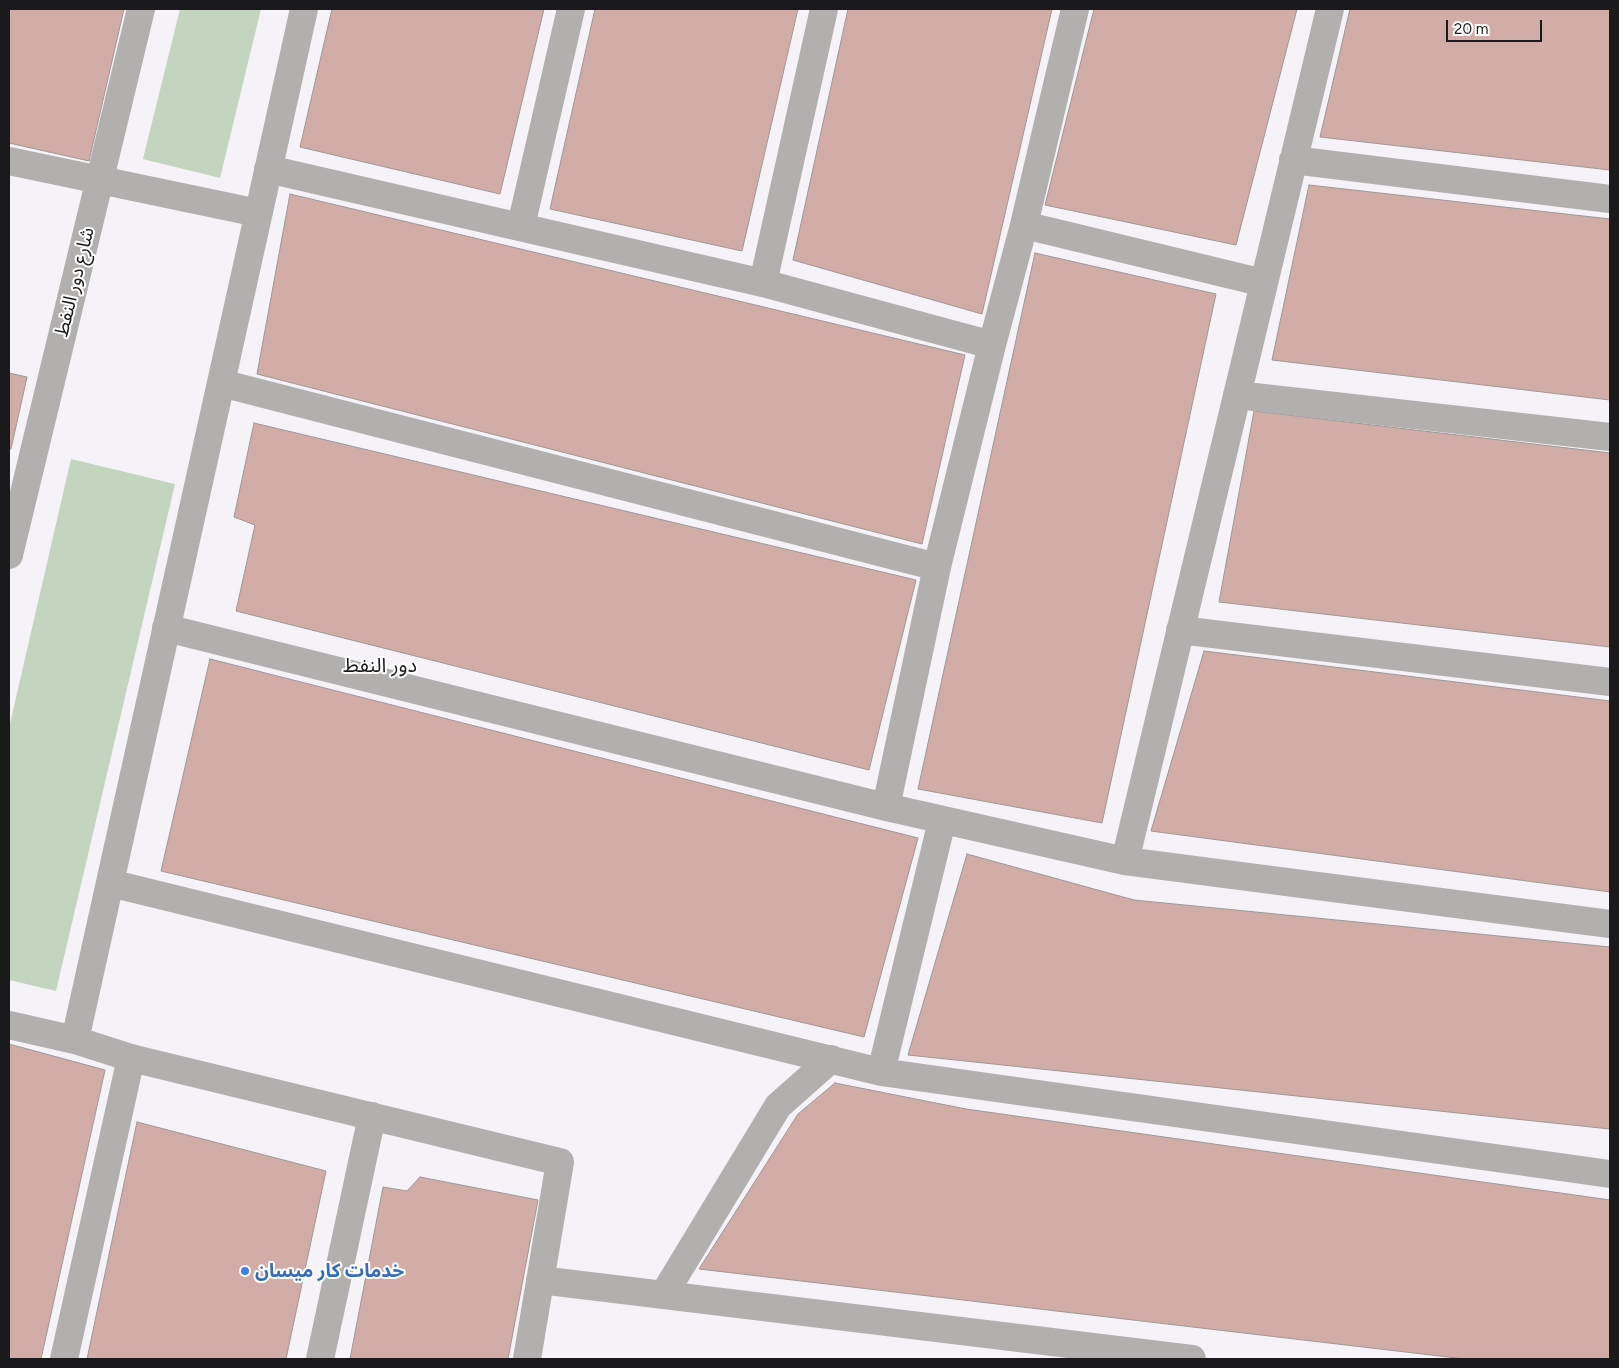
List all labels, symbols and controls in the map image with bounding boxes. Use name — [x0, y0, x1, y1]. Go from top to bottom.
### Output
scale bar — [1449, 10, 1545, 42]
text: 20 m — [1454, 20, 1488, 38]
street label: شارع دور النفط — [50, 225, 100, 339]
district label: دور النفط — [343, 654, 417, 678]
place label: خدمات كار ميسان — [255, 1260, 404, 1282]
marker: خدمات كار ميسان — [239, 1265, 251, 1277]

